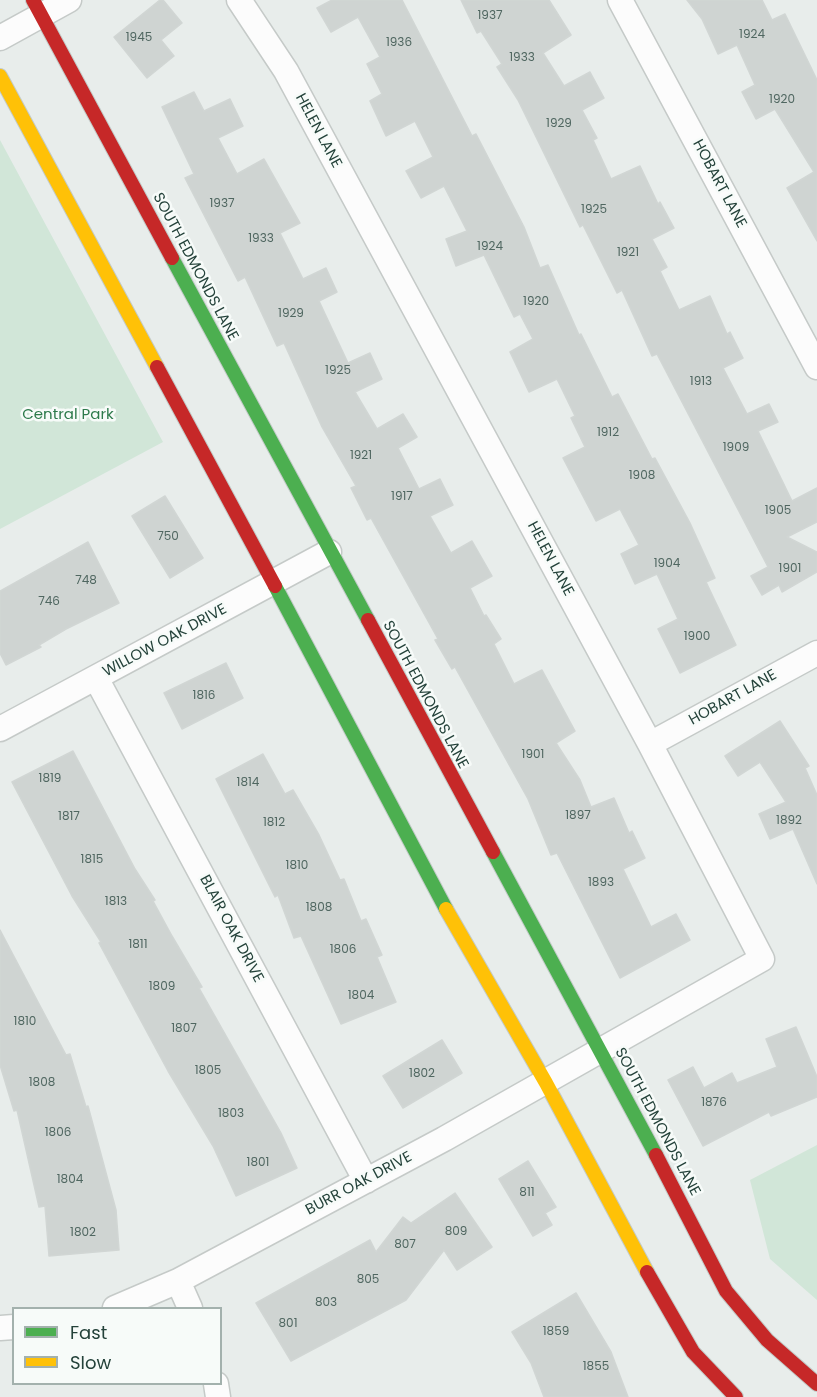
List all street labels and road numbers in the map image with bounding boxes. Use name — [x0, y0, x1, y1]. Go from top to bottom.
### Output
street label: HELEN LANE — [291, 91, 345, 171]
street label: HOBART LANE — [688, 137, 750, 231]
street label: SOUTH EDMONDS LANE — [148, 190, 242, 344]
street label: HELEN LANE — [523, 519, 577, 599]
street label: WILLOW OAK DRIVE — [100, 601, 230, 681]
street label: SOUTH EDMONDS LANE — [378, 618, 472, 772]
street label: HOBART LANE — [686, 666, 780, 730]
street label: BLAIR OAK DRIVE — [195, 872, 267, 986]
street label: SOUTH EDMONDS LANE — [610, 1045, 704, 1199]
street label: BURR OAK DRIVE — [303, 1148, 415, 1220]

